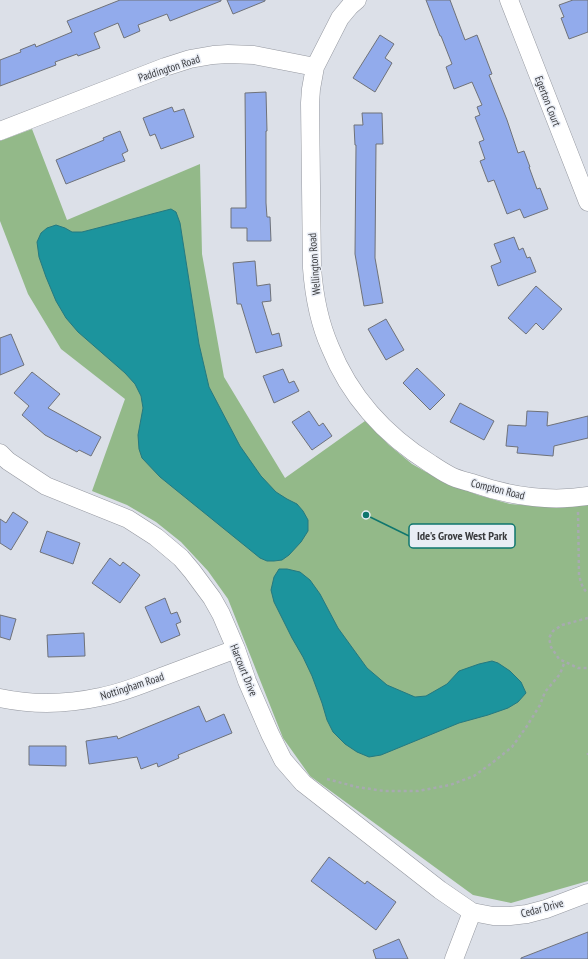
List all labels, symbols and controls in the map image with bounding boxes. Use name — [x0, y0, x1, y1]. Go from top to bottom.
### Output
street label: Paddington Road — [136, 51, 202, 85]
street label: Egerton Court — [532, 74, 564, 128]
street label: Wellington Road — [305, 232, 323, 296]
street label: Compton Road — [470, 476, 527, 503]
callout: Ide's Grove West Park — [409, 524, 515, 548]
text: Ide's Grove West Park — [417, 528, 507, 543]
street label: Harcourt Drive — [227, 642, 261, 699]
street label: Nottingham Road — [98, 669, 166, 703]
street label: Cedar Drive — [519, 895, 565, 920]

